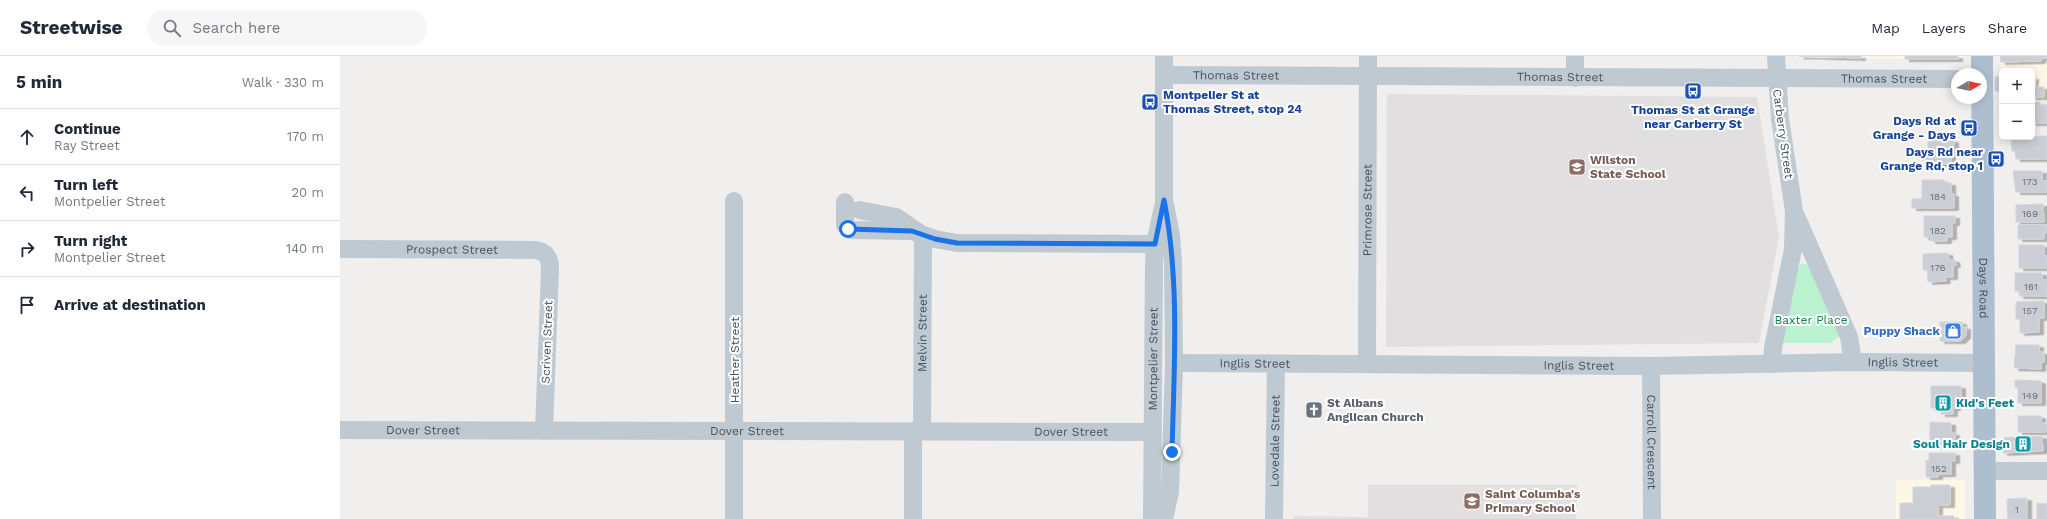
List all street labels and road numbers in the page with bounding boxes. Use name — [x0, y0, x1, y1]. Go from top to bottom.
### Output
street label: Thomas Street — [1193, 68, 1279, 83]
street label: Thomas Street — [1517, 70, 1603, 84]
street label: Thomas Street — [1841, 71, 1927, 86]
street label: Carberry Street — [1770, 88, 1796, 180]
street label: Primrose Street — [1360, 164, 1375, 256]
street label: Prospect Street — [406, 242, 498, 257]
street label: Days Road — [1976, 258, 1991, 318]
street label: Melvin Street — [915, 294, 930, 372]
street label: Scriven Street — [539, 300, 555, 384]
street label: Montpelier Street — [1146, 307, 1161, 411]
street label: Heather Street — [728, 317, 742, 403]
street label: Inglis Street — [1867, 355, 1938, 370]
street label: Inglis Street — [1220, 356, 1290, 371]
street label: Inglis Street — [1544, 358, 1614, 373]
street label: Carroll Crescent — [1644, 394, 1659, 490]
street label: Lovedale Street — [1267, 395, 1283, 487]
street label: Dover Street — [386, 423, 460, 437]
street label: Dover Street — [710, 424, 784, 438]
street label: Dover Street — [1034, 425, 1108, 439]

